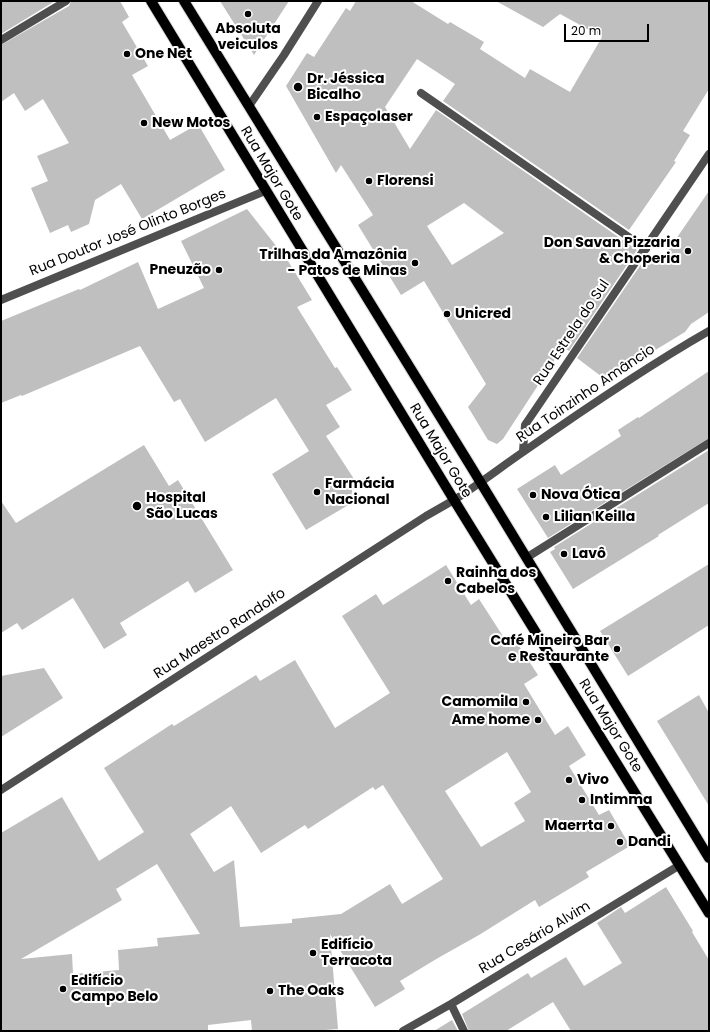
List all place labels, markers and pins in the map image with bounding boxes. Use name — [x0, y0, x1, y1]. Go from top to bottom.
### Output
marker: Absoluta veiculos — [243, 9, 253, 19]
place label: Absoluta veiculos — [215, 21, 281, 54]
place label: One Net — [135, 46, 192, 62]
marker: One Net — [122, 49, 132, 59]
place label: Dr. Jéssica Bicalho — [307, 71, 385, 104]
marker: Dr. Jéssica Bicalho — [292, 81, 304, 93]
place label: Espaçolaser — [325, 109, 413, 125]
marker: Espaçolaser — [312, 112, 322, 122]
place label: New Motos — [152, 115, 230, 131]
marker: New Motos — [139, 118, 149, 128]
place label: Florensi — [377, 173, 434, 189]
marker: Florensi — [364, 176, 374, 186]
place label: Don Savan Pizzaria & Choperia — [544, 235, 680, 268]
marker: Don Savan Pizzaria & Choperia — [683, 246, 693, 256]
place label: Trilhas da Amazônia - Patos de Minas — [259, 247, 407, 280]
marker: Trilhas da Amazônia - Patos de Minas — [410, 258, 420, 268]
place label: Pneuzão — [149, 262, 211, 278]
marker: Pneuzão — [214, 265, 224, 275]
place label: Unicred — [455, 306, 511, 322]
marker: Unicred — [442, 309, 452, 319]
place label: Farmácia Nacional — [325, 476, 395, 508]
marker: Farmácia Nacional — [312, 487, 322, 497]
place label: Nova Ótica — [541, 487, 620, 503]
place label: Hospital São Lucas — [146, 490, 218, 522]
marker: Nova Ótica — [528, 490, 538, 500]
marker: Hospital São Lucas — [131, 500, 143, 512]
place label: Lilian Keilla — [554, 509, 635, 525]
marker: Lilian Keilla — [541, 512, 551, 522]
place label: Lavô — [572, 546, 606, 562]
marker: Lavô — [559, 549, 569, 559]
place label: Rainha dos Cabelos — [456, 565, 536, 598]
marker: Rainha dos Cabelos — [443, 576, 453, 586]
place label: Café Mineiro Bar e Restaurante — [490, 633, 609, 666]
marker: Café Mineiro Bar e Restaurante — [612, 644, 622, 654]
place label: Camomila — [441, 694, 518, 710]
marker: Camomila — [521, 697, 531, 707]
place label: Ame home — [451, 712, 530, 728]
marker: Ame home — [533, 715, 543, 725]
place label: Vivo — [577, 772, 609, 788]
marker: Vivo — [564, 775, 574, 785]
place label: Intimma — [590, 792, 653, 808]
marker: Intimma — [577, 795, 587, 805]
place label: Maerrta — [545, 818, 603, 834]
marker: Maerrta — [606, 821, 616, 831]
place label: Dandi — [628, 834, 671, 850]
marker: Dandi — [615, 837, 625, 847]
place label: Edifício Terracota — [321, 937, 392, 970]
marker: Edifício Terracota — [308, 948, 318, 958]
place label: Edifício Campo Belo — [71, 973, 158, 1006]
place label: The Oaks — [278, 983, 344, 999]
marker: Edifício Campo Belo — [58, 984, 68, 994]
marker: The Oaks — [265, 986, 275, 996]

